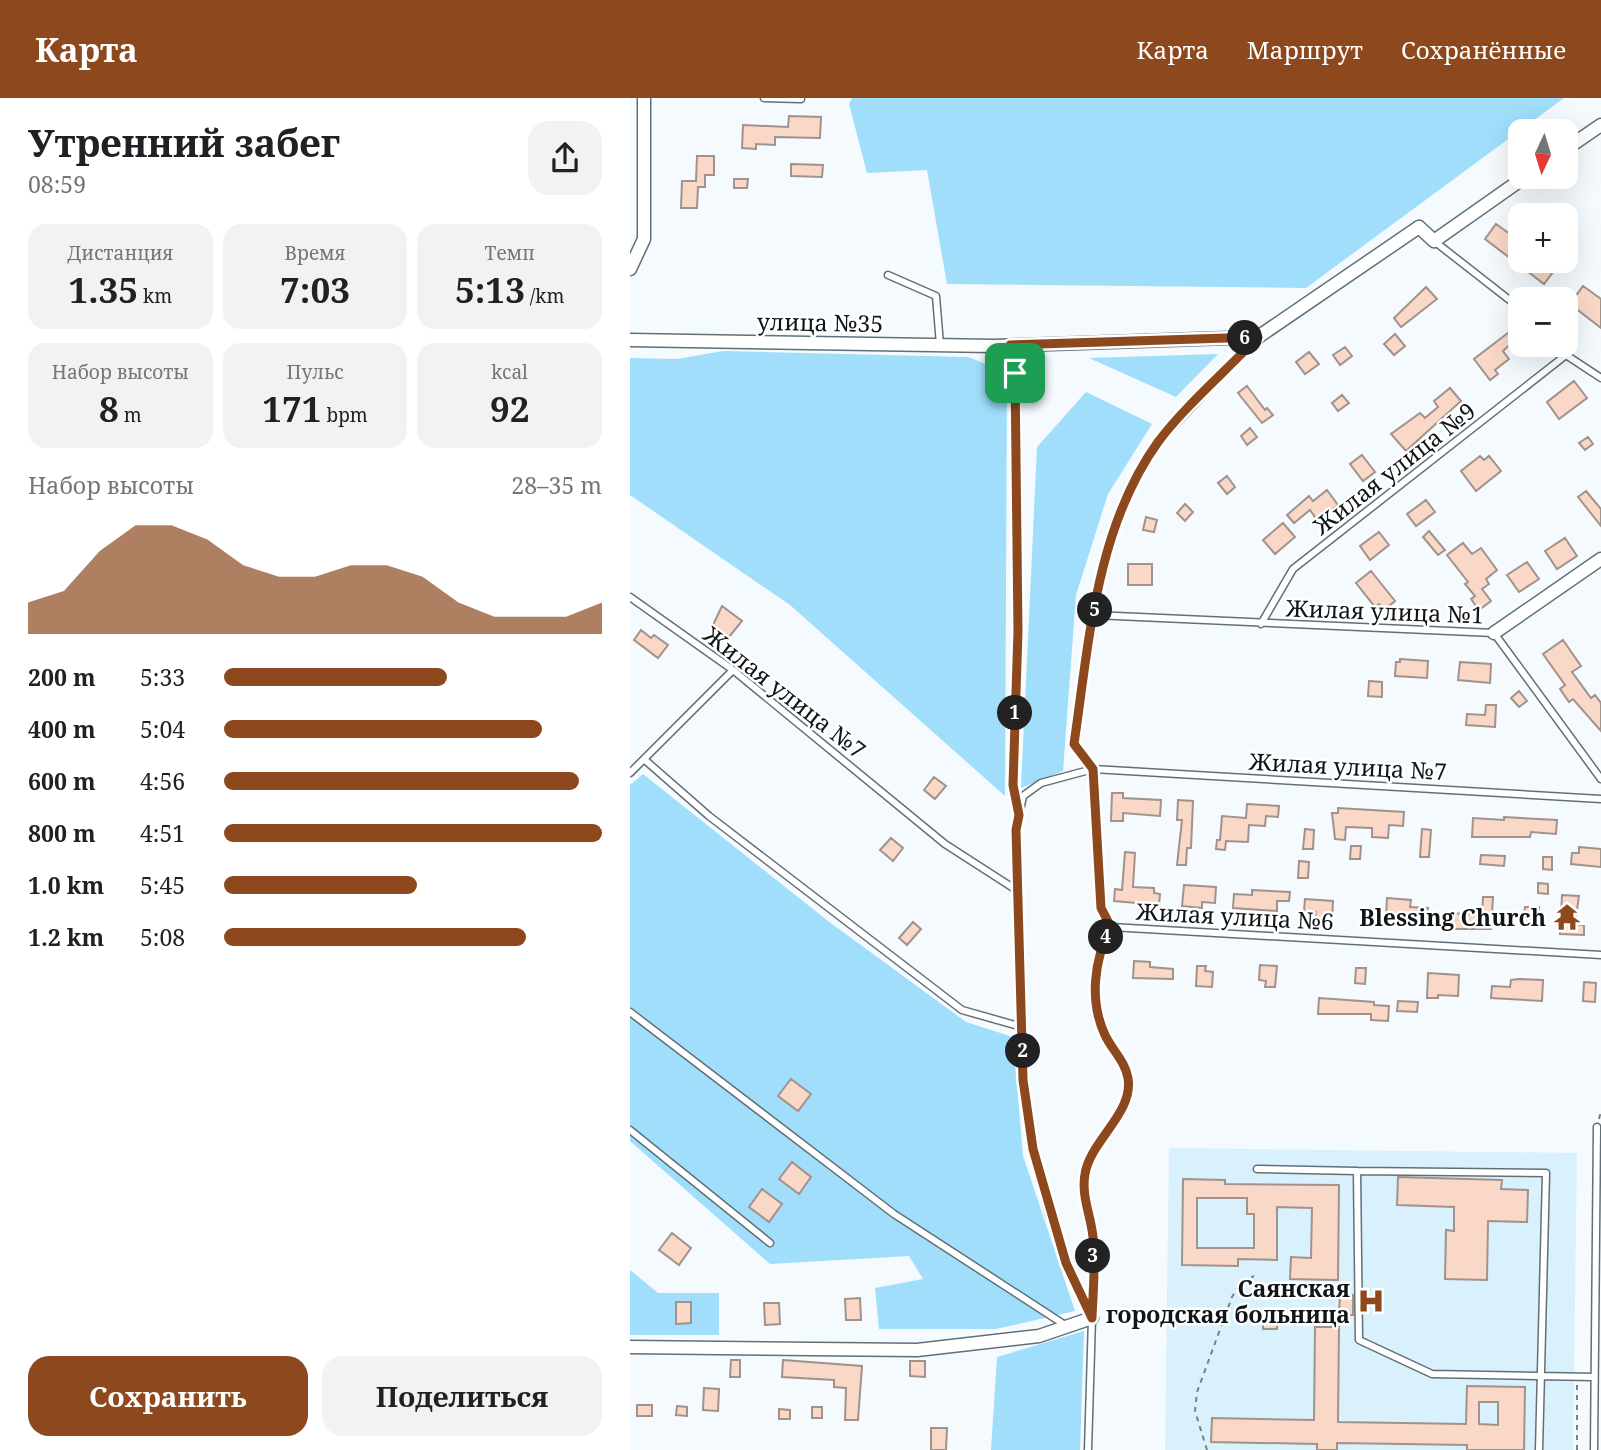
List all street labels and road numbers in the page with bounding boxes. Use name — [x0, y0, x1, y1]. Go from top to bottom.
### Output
street label: улица №35 — [757, 305, 883, 339]
street label: Жилая улица №9 — [1305, 394, 1482, 542]
street label: Жилая улица №1 — [1285, 592, 1484, 630]
street label: Жилая улица №7 — [696, 618, 873, 766]
street label: Жилая улица №7 — [1247, 745, 1448, 787]
street label: Жилая улица №6 — [1134, 895, 1335, 937]

